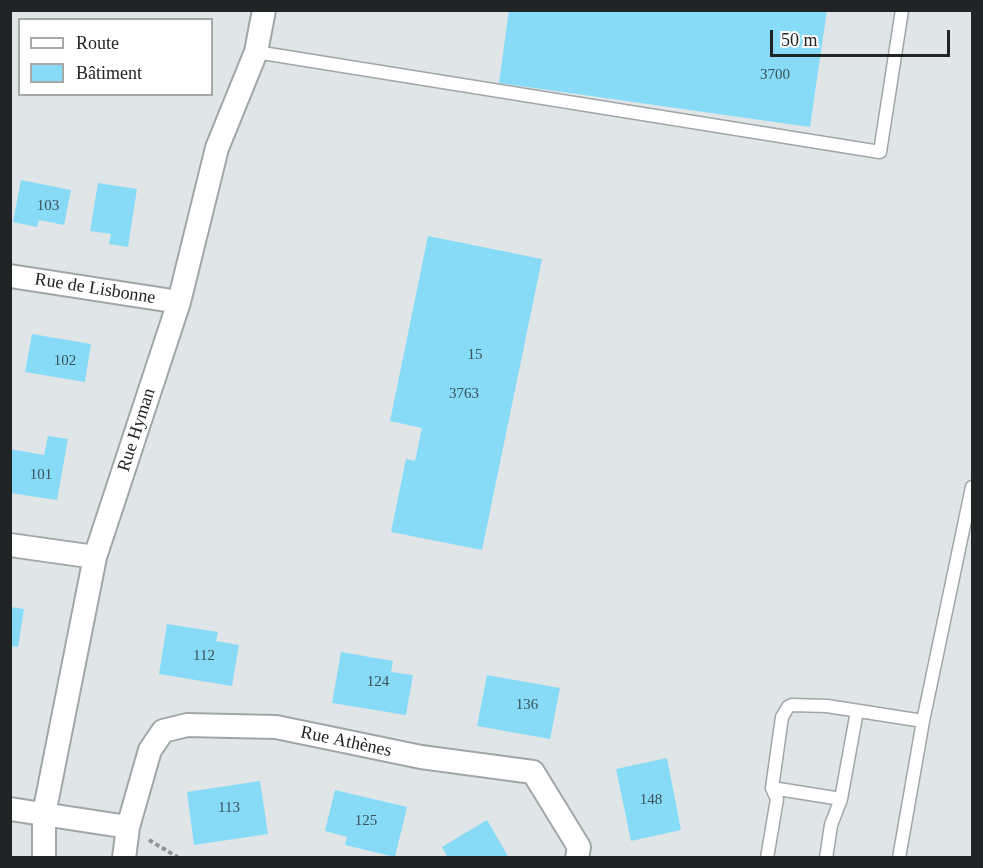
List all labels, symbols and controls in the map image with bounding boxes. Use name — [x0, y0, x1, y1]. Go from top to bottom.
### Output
legend — [18, 18, 213, 96]
scale bar — [773, 18, 953, 56]
text: 50 m — [781, 30, 818, 50]
text: Route — [76, 33, 119, 53]
text: Bâtiment — [76, 63, 142, 83]
house number: 3700 — [760, 66, 790, 84]
house number: 103 — [37, 197, 59, 215]
street label: Rue de Lisbonne — [33, 269, 157, 309]
house number: 15 — [468, 346, 482, 364]
house number: 102 — [54, 352, 76, 370]
house number: 3763 — [449, 385, 479, 403]
street label: Rue Hyman — [113, 386, 161, 474]
house number: 101 — [30, 466, 52, 484]
house number: 112 — [193, 647, 215, 665]
house number: 124 — [367, 673, 389, 691]
house number: 136 — [516, 696, 538, 714]
street label: Rue Athènes — [299, 722, 393, 762]
house number: 148 — [640, 791, 662, 809]
house number: 113 — [218, 799, 240, 817]
house number: 125 — [355, 812, 377, 830]

